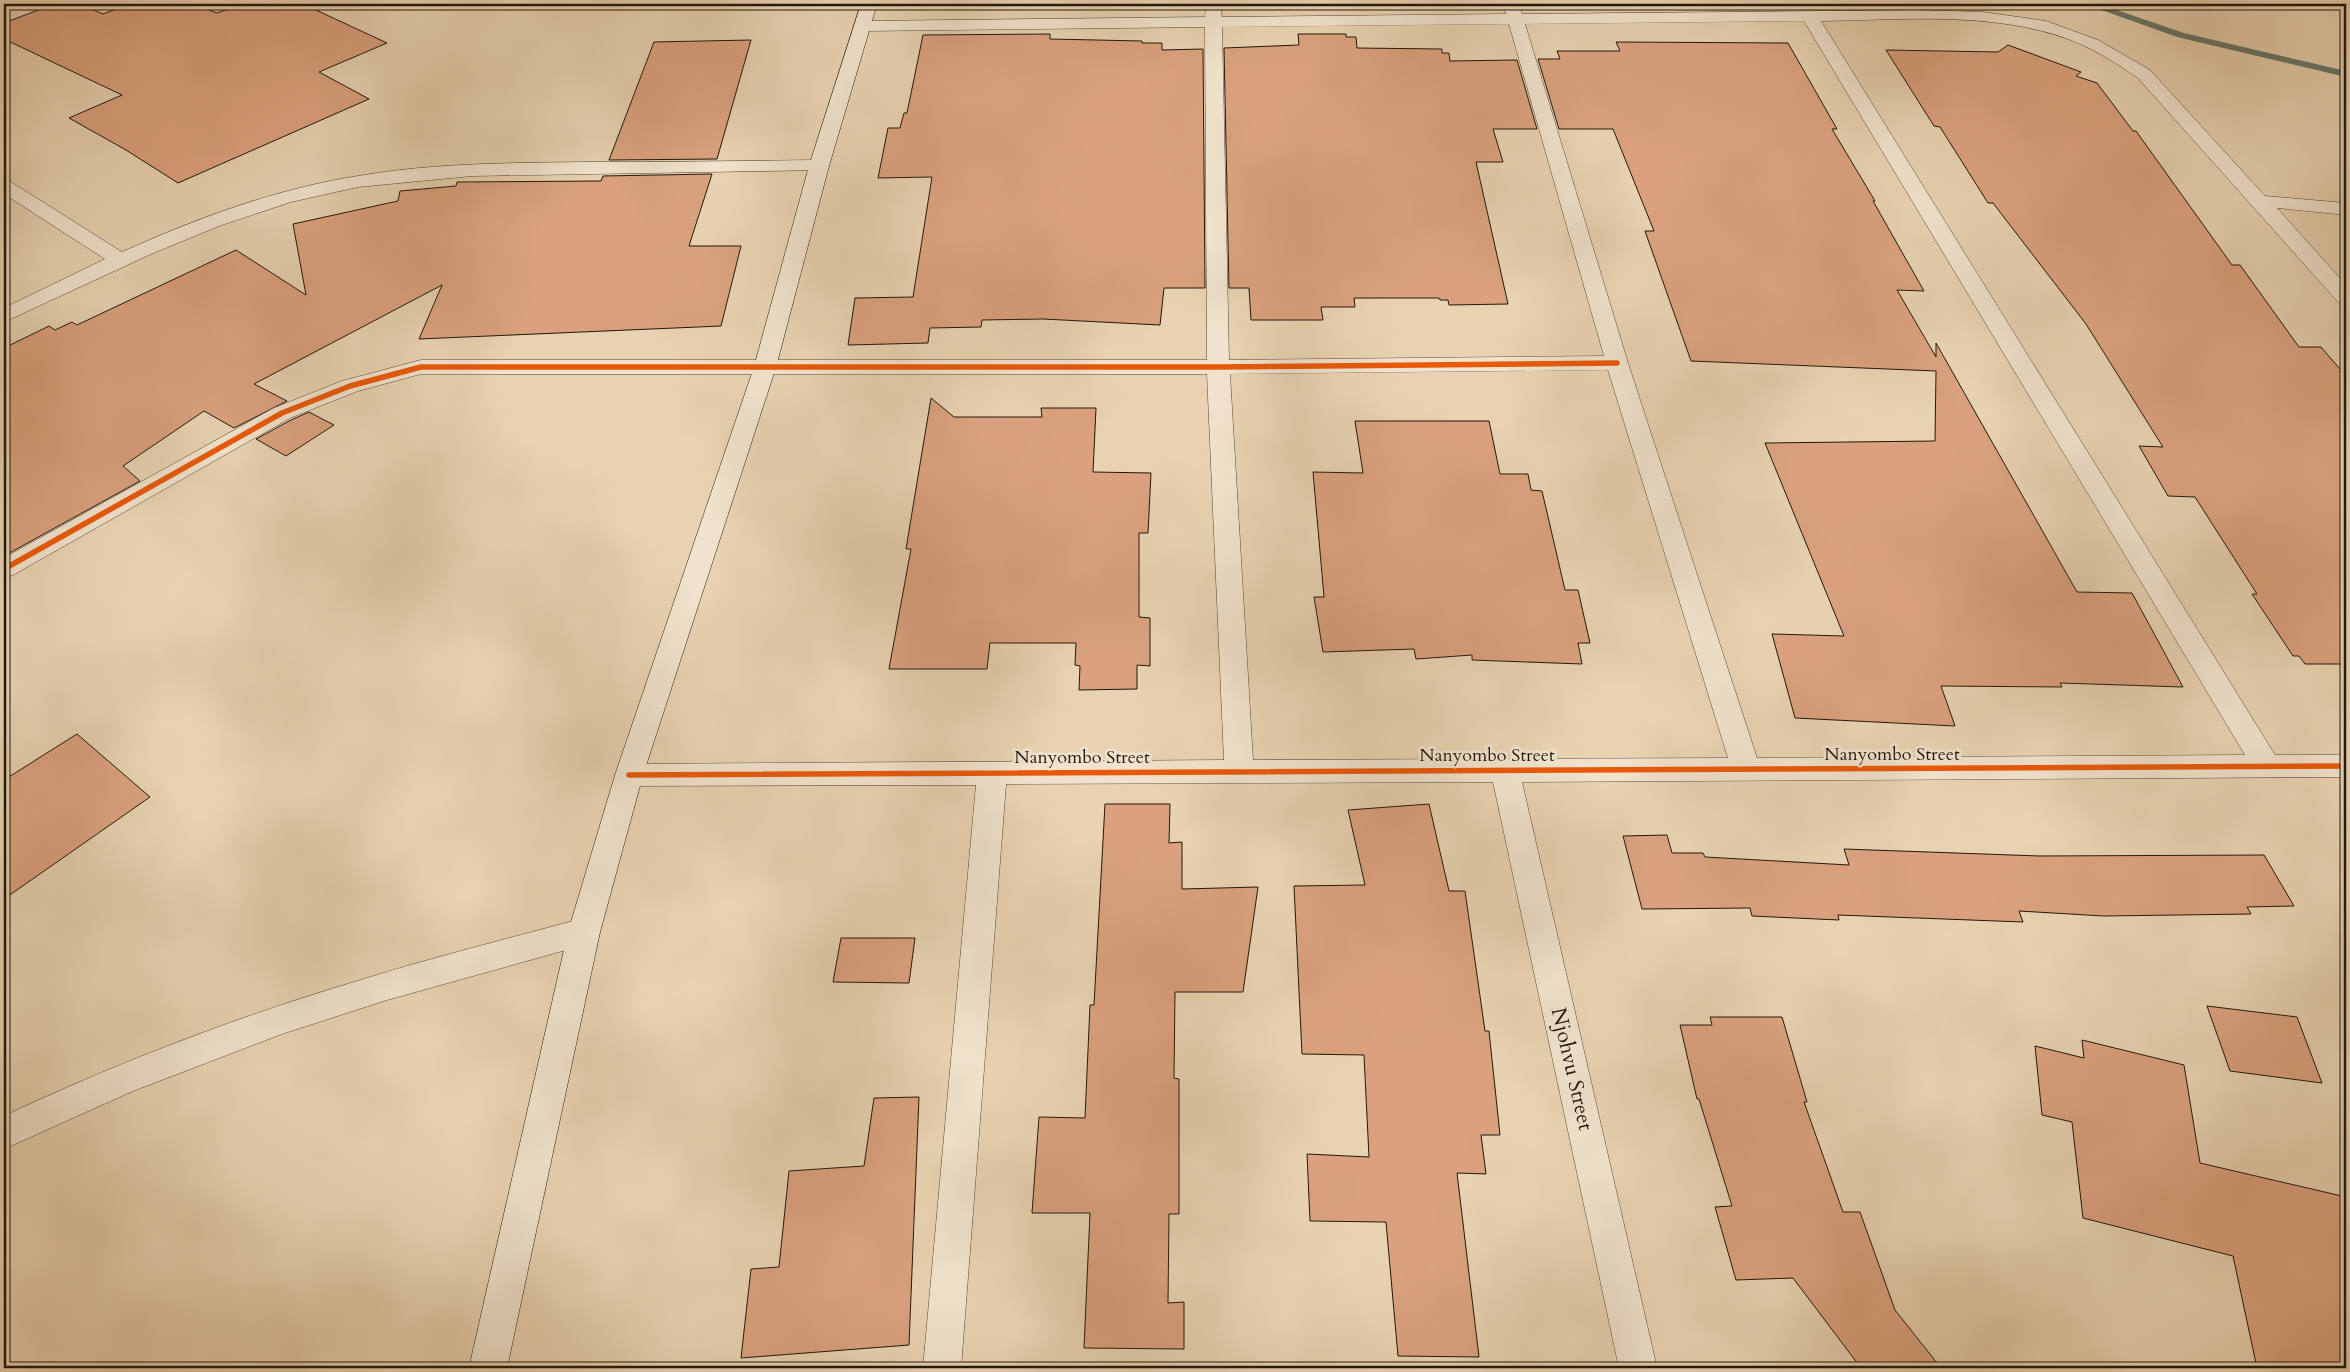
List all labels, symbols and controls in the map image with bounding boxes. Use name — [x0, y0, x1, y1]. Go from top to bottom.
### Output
street label: Nanyombo Street — [1824, 742, 1960, 767]
street label: Nanyombo Street — [1419, 743, 1555, 768]
street label: Nanyombo Street — [1014, 745, 1150, 770]
street label: Njohvu Street — [1544, 1005, 1600, 1134]

